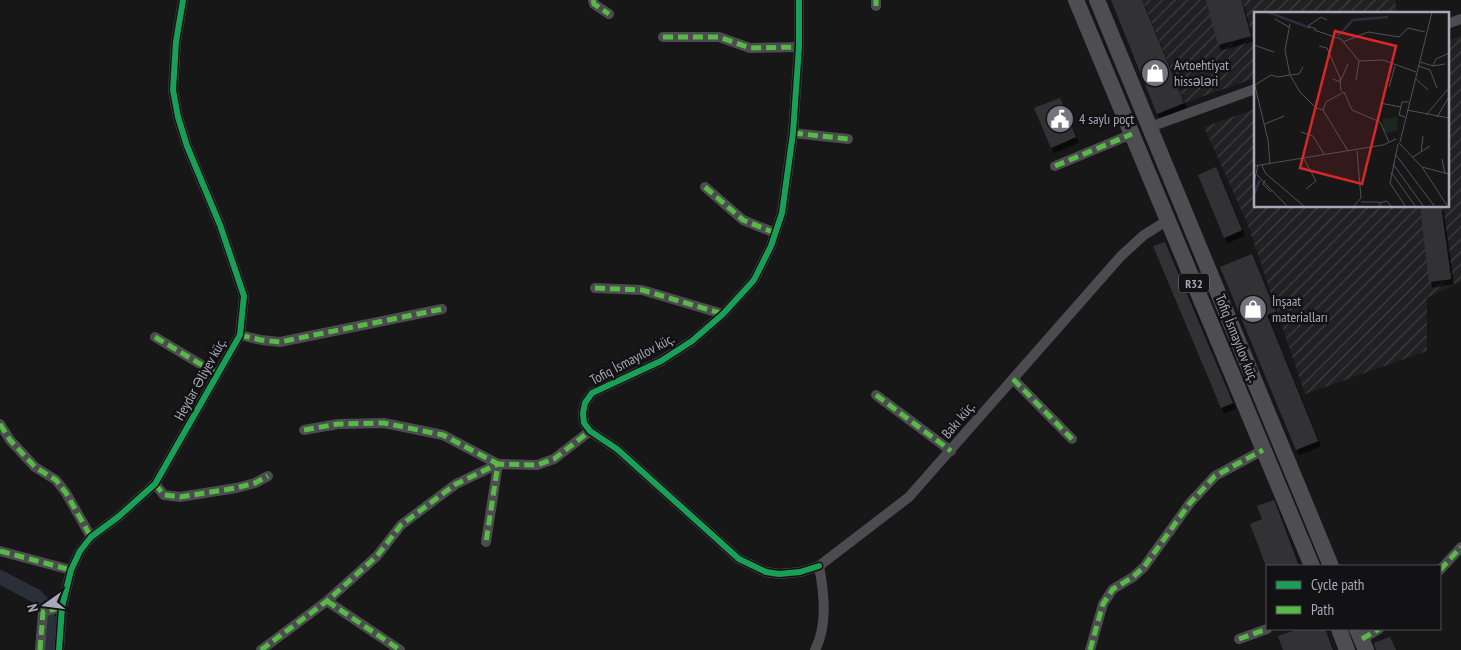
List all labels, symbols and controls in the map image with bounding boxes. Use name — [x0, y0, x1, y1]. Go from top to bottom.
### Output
inset map — [1254, 12, 1448, 208]
place label: Avtoehtiyat hissələri — [1174, 56, 1229, 90]
shop icon: Avtoehtiyat hissələri — [1140, 58, 1170, 88]
public building icon: 4 saylı poçt — [1045, 104, 1075, 134]
place label: 4 saylı poçt — [1079, 110, 1134, 128]
road number: R32 — [1179, 274, 1209, 292]
street label: Tofiq İsmayılov küç. — [1211, 291, 1263, 385]
place label: İnşaat materialları — [1272, 292, 1328, 326]
shop icon: İnşaat materialları — [1238, 294, 1268, 324]
street label: Tofiq İsmayılov küç. — [587, 329, 677, 389]
street label: Heydar Əliyev küç. — [170, 335, 230, 423]
street label: Bakı küç. — [937, 398, 979, 442]
legend — [1266, 565, 1441, 630]
text: Cycle path — [1311, 575, 1364, 594]
north arrow — [20, 580, 70, 630]
text: Path — [1311, 600, 1334, 619]
text: N — [23, 602, 42, 614]

